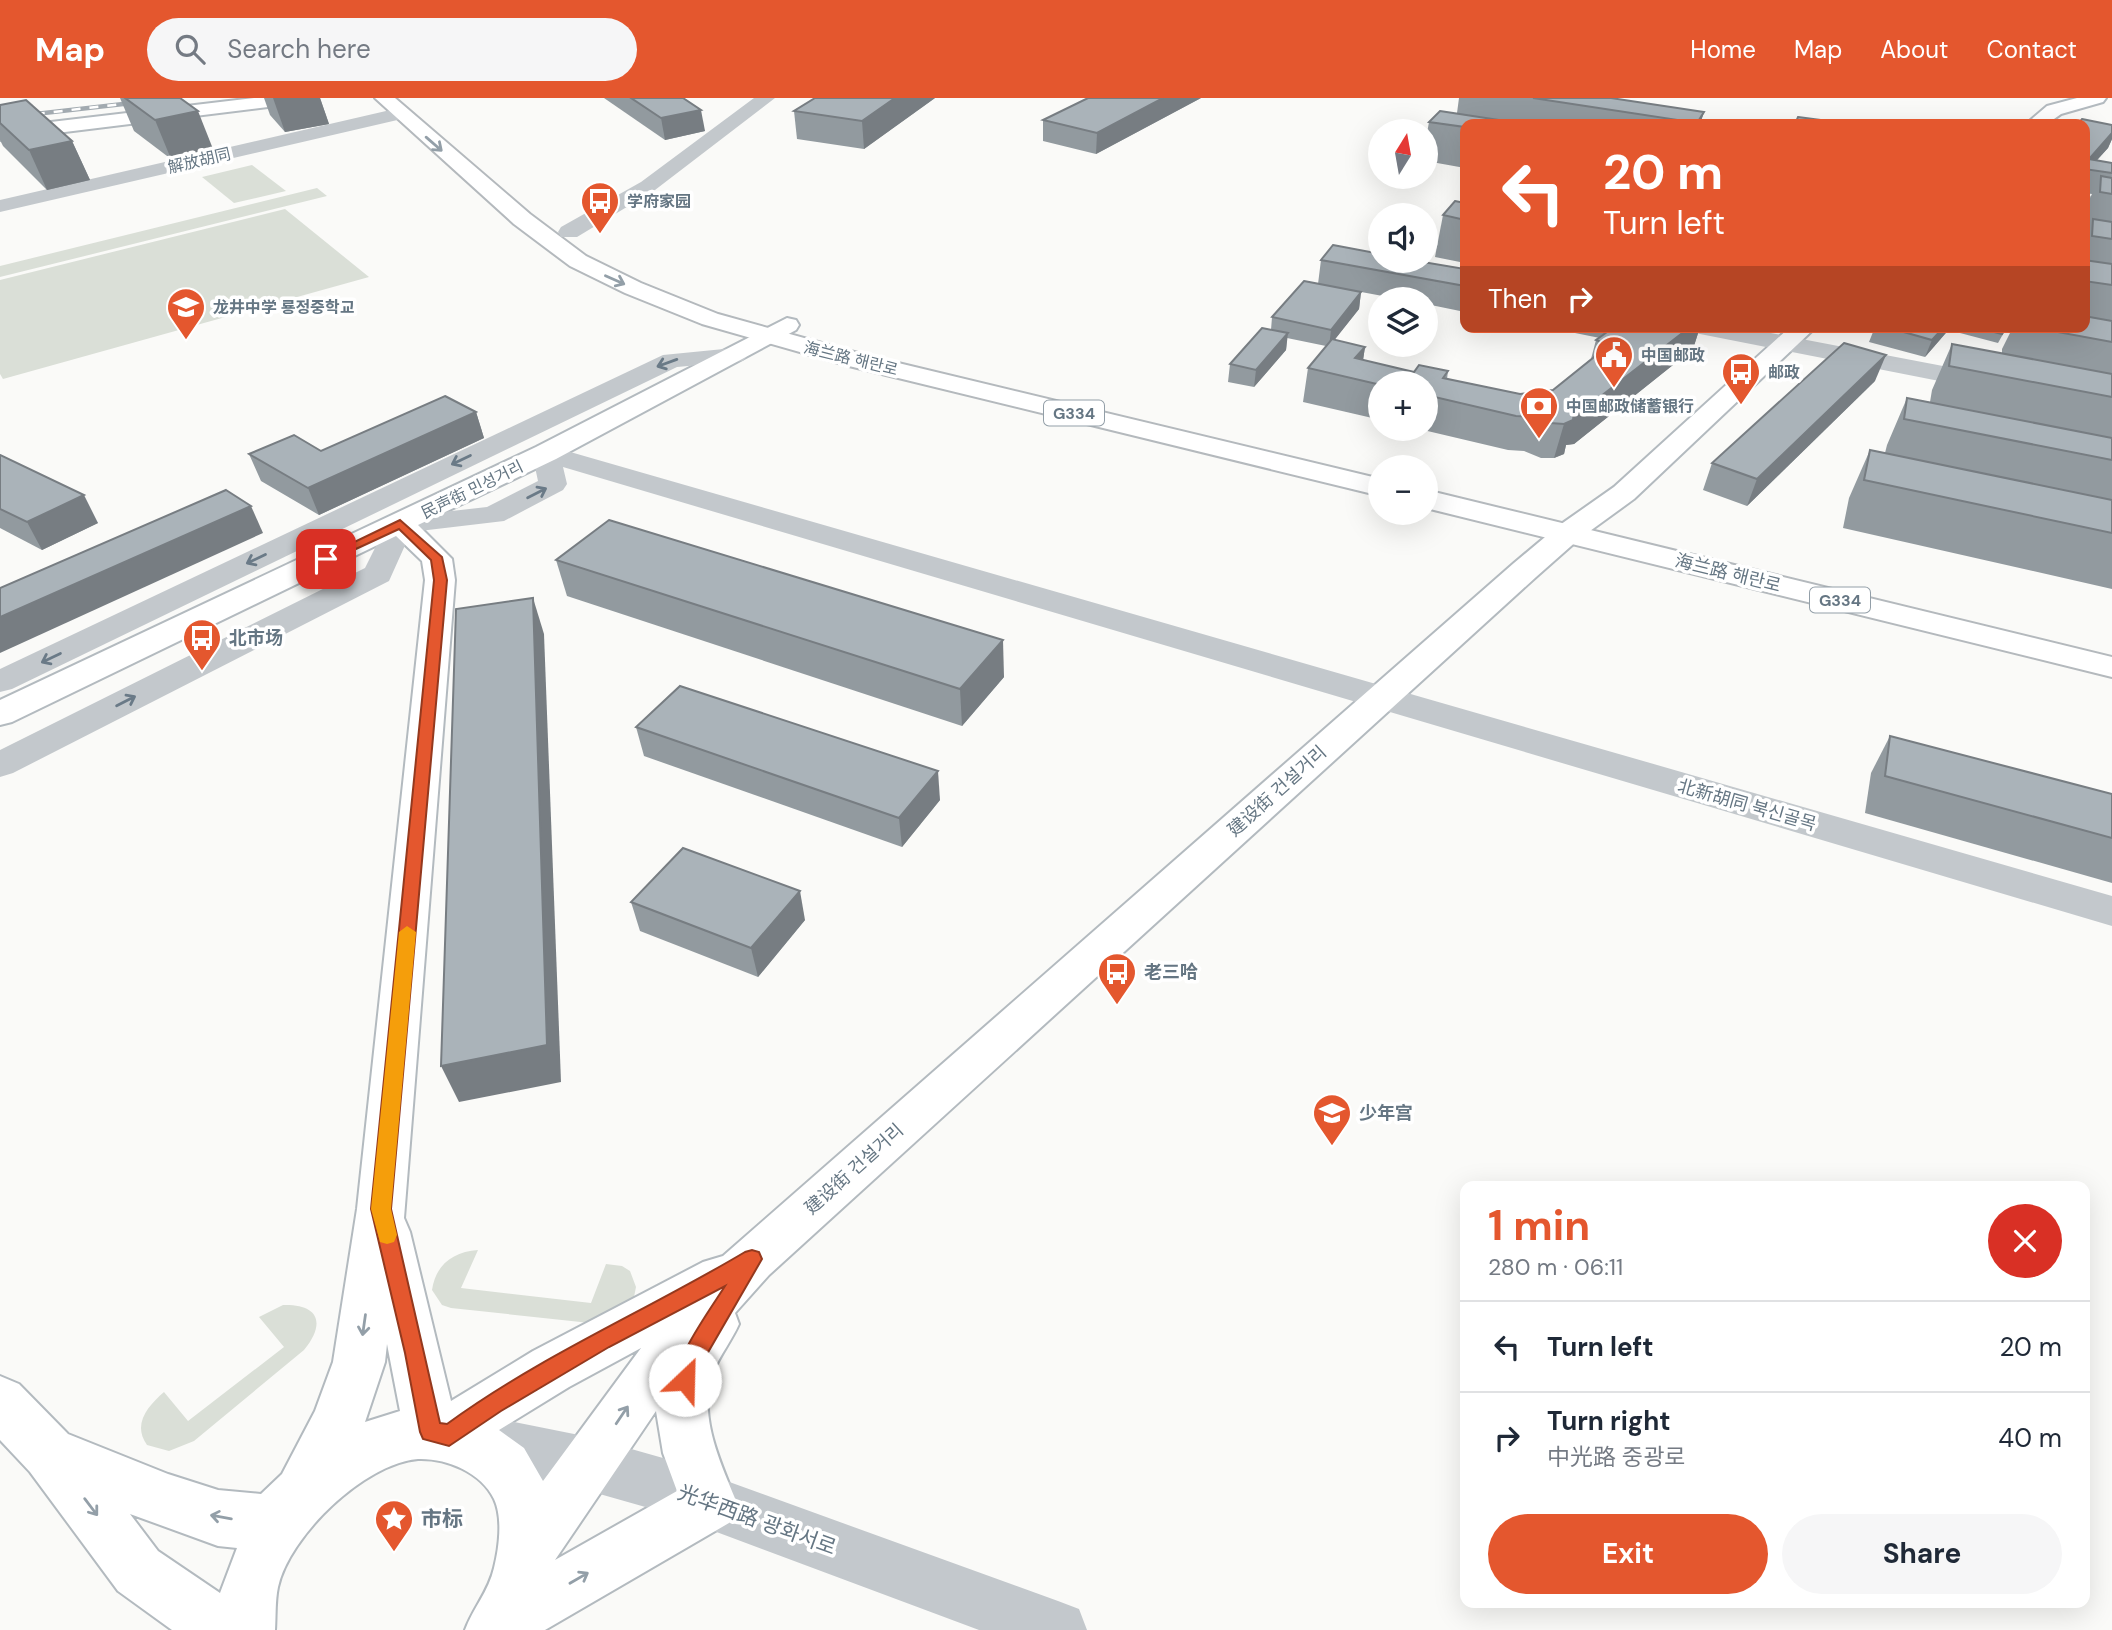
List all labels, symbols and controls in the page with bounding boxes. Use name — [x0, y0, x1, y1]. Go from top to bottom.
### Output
search box — [147, 18, 637, 81]
text: Map — [35, 28, 105, 71]
icon: search — [171, 30, 209, 68]
text: Search here — [227, 32, 371, 66]
text: Home — [1690, 34, 1756, 65]
text: Map — [1794, 34, 1842, 65]
text: About — [1880, 34, 1949, 65]
text: Contact — [1987, 34, 2077, 65]
north arrow — [1368, 119, 1438, 189]
map controls — [1368, 119, 1438, 525]
one-way arrow — [425, 136, 443, 152]
text: 20 m — [1603, 140, 1723, 204]
street label: 解放胡同 — [166, 143, 233, 178]
icon: left — [1488, 147, 1579, 238]
bus stop icon: 学府家园 — [579, 180, 621, 235]
place label: 学府家园 — [627, 191, 691, 212]
text: Turn left — [1603, 202, 1725, 244]
button: sound — [1368, 203, 1438, 273]
one-way arrow — [604, 274, 625, 287]
icon: right — [1561, 280, 1599, 318]
text: Then — [1488, 282, 1547, 316]
school or university icon: 龙井中学 룡정중학교 — [165, 286, 207, 341]
button: layers — [1368, 287, 1438, 357]
place label: 龙井中学 룡정중학교 — [213, 297, 355, 318]
public building icon: 中国邮政 — [1593, 334, 1635, 389]
street label: 海兰路 해란로 — [802, 337, 900, 380]
place label: 中国邮政 — [1641, 345, 1705, 366]
bus stop icon: 邮政 — [1720, 351, 1762, 406]
one-way arrow — [657, 358, 678, 370]
place label: 邮政 — [1768, 362, 1800, 383]
button: + — [1368, 371, 1438, 441]
bank icon: 中国邮政储蓄银行 — [1518, 385, 1560, 440]
place label: 中国邮政储蓄银行 — [1566, 396, 1694, 417]
road number: G334 — [1044, 400, 1104, 426]
one-way arrow — [451, 454, 472, 468]
button: − — [1368, 455, 1438, 525]
street label: 民声街 민성거리 — [418, 456, 527, 523]
one-way arrow — [526, 485, 546, 499]
pin — [296, 529, 356, 589]
icon: arrive — [307, 540, 345, 578]
street label: 海兰路 해란로 — [1672, 548, 1784, 598]
one-way arrow — [246, 552, 267, 566]
road number: G334 — [1810, 587, 1870, 612]
bus stop icon: 北市场 — [181, 617, 223, 672]
place label: 北市场 — [229, 626, 283, 650]
one-way arrow — [41, 651, 62, 665]
one-way arrow — [115, 693, 136, 707]
street label: 建设街 건설거리 — [1223, 740, 1331, 842]
street label: 北新胡同 북신골목 — [1675, 774, 1819, 836]
bus stop icon: 老三哈 — [1096, 951, 1138, 1006]
place label: 老三哈 — [1144, 960, 1198, 984]
school or university icon: 少年宫 — [1311, 1092, 1353, 1147]
place label: 少年宫 — [1359, 1101, 1413, 1125]
street label: 建设街 건설거리 — [800, 1118, 908, 1220]
text: 1 min — [1488, 1198, 1590, 1253]
button: close — [1988, 1204, 2062, 1278]
text: 280 m · 06:11 — [1488, 1252, 1623, 1282]
one-way arrow — [358, 1313, 371, 1336]
icon: left — [1488, 1328, 1526, 1366]
text: Turn left — [1547, 1330, 1654, 1364]
text: 20 m — [1999, 1330, 2062, 1364]
position arrow — [648, 1343, 722, 1417]
text: Turn right — [1547, 1404, 1671, 1438]
one-way arrow — [615, 1406, 629, 1425]
icon: right — [1488, 1419, 1526, 1457]
text: 40 m — [1998, 1421, 2062, 1455]
text: 中光路 중광로 — [1547, 1442, 1686, 1472]
street label: 光华西路 광화서로 — [674, 1478, 840, 1562]
one-way arrow — [83, 1498, 98, 1516]
place icon: 市标 — [373, 1498, 415, 1553]
place label: 市标 — [421, 1505, 463, 1533]
one-way arrow — [210, 1510, 233, 1523]
button: Exit — [1488, 1514, 1768, 1594]
button: Share — [1782, 1514, 2062, 1594]
one-way arrow — [569, 1571, 589, 1585]

